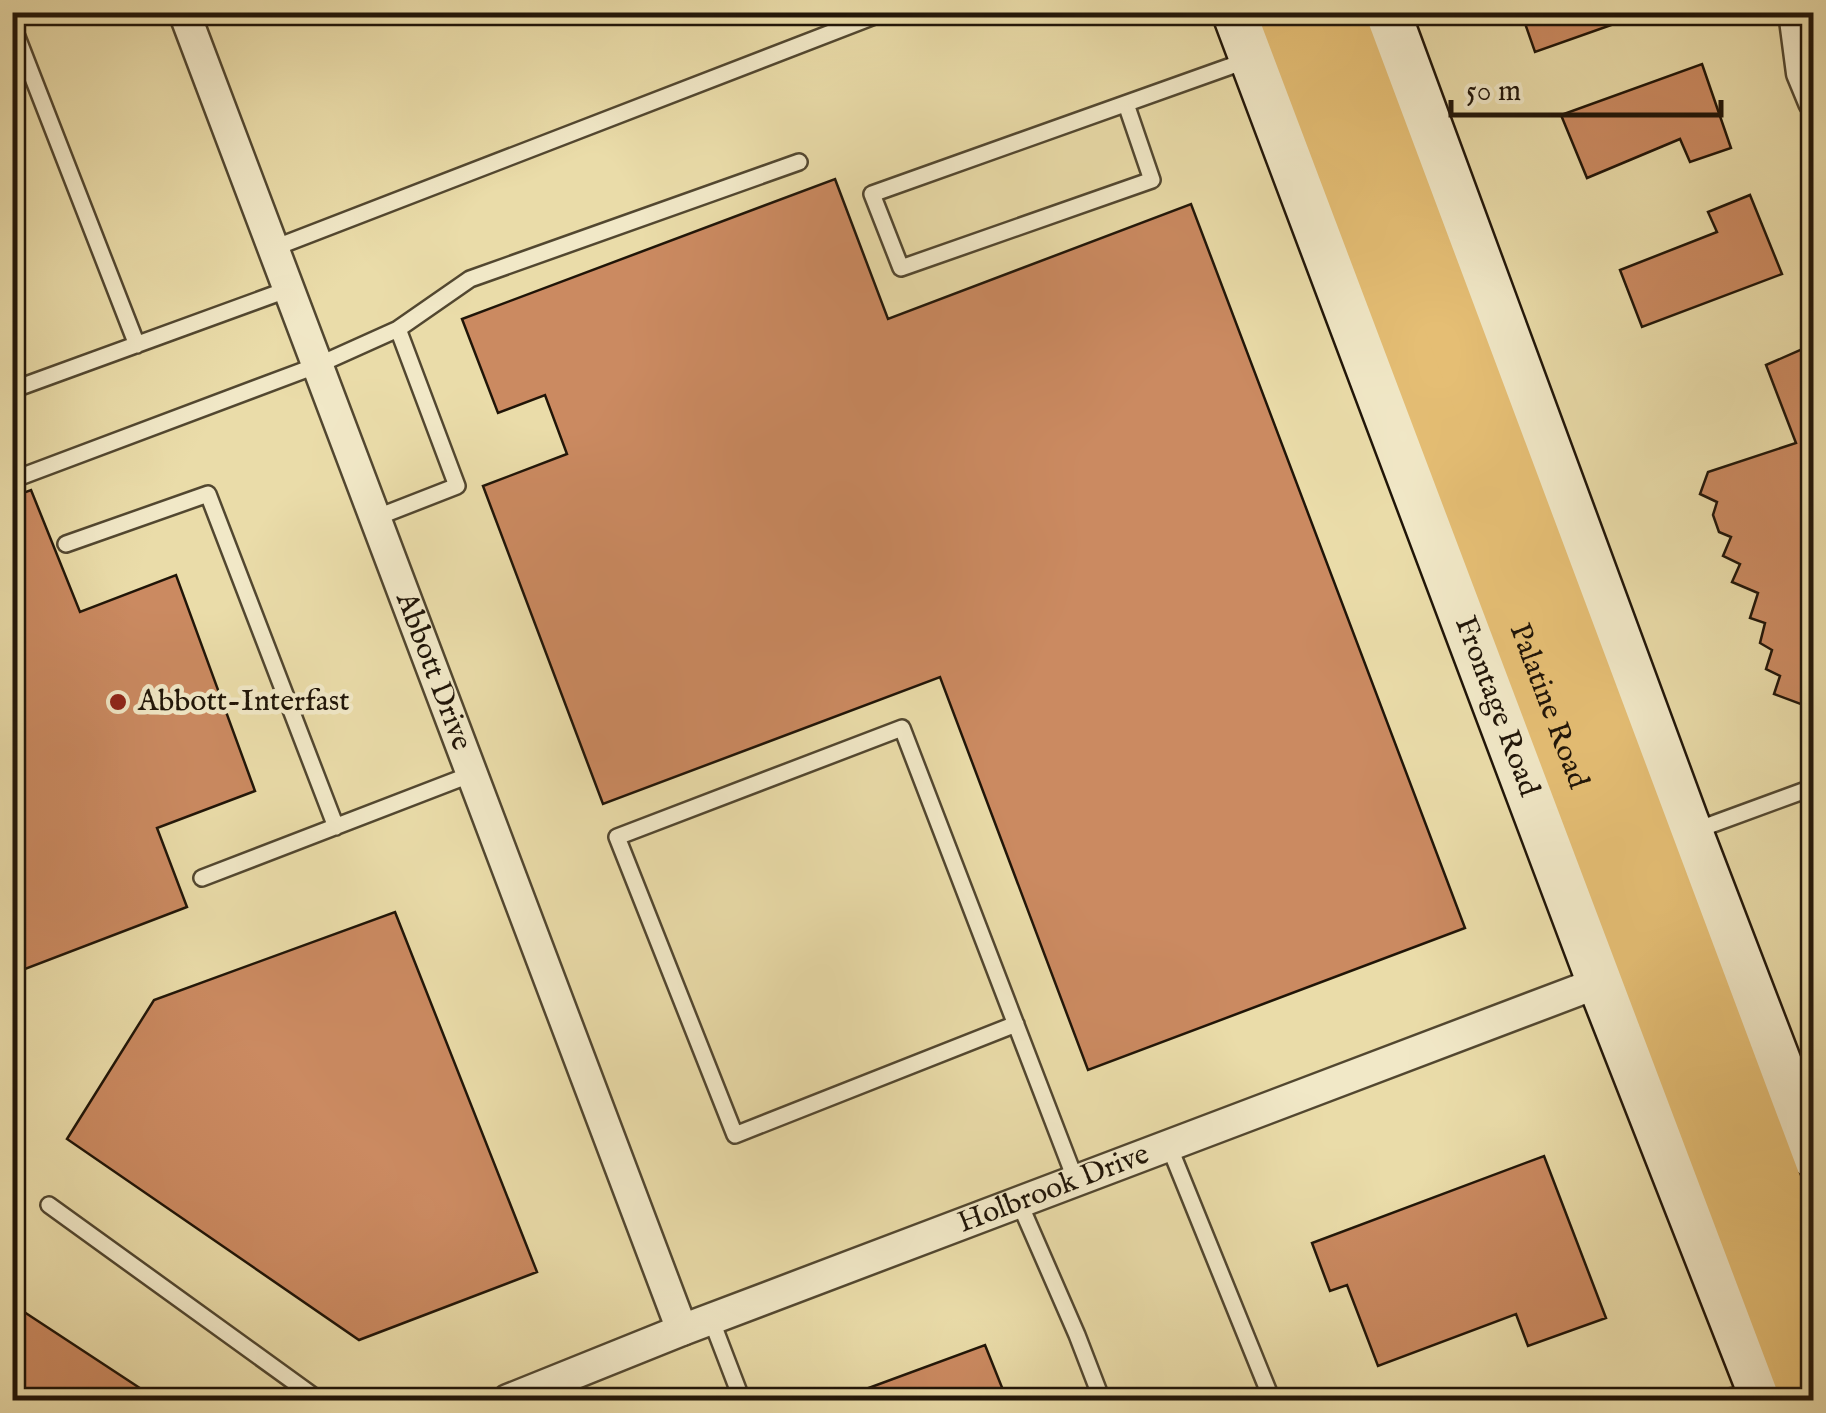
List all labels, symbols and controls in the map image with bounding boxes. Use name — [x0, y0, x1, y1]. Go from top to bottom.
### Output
scale bar — [1451, 55, 1721, 117]
text: 50 m — [1466, 73, 1521, 111]
street label: Abbott Drive — [386, 586, 480, 756]
street label: Frontage Road — [1445, 611, 1548, 803]
street label: Palatine Road — [1500, 618, 1597, 795]
place label: Abbott-Interfast — [137, 683, 350, 721]
marker: Abbott-Interfast — [107, 691, 129, 713]
street label: Holbrook Drive — [953, 1136, 1154, 1243]

